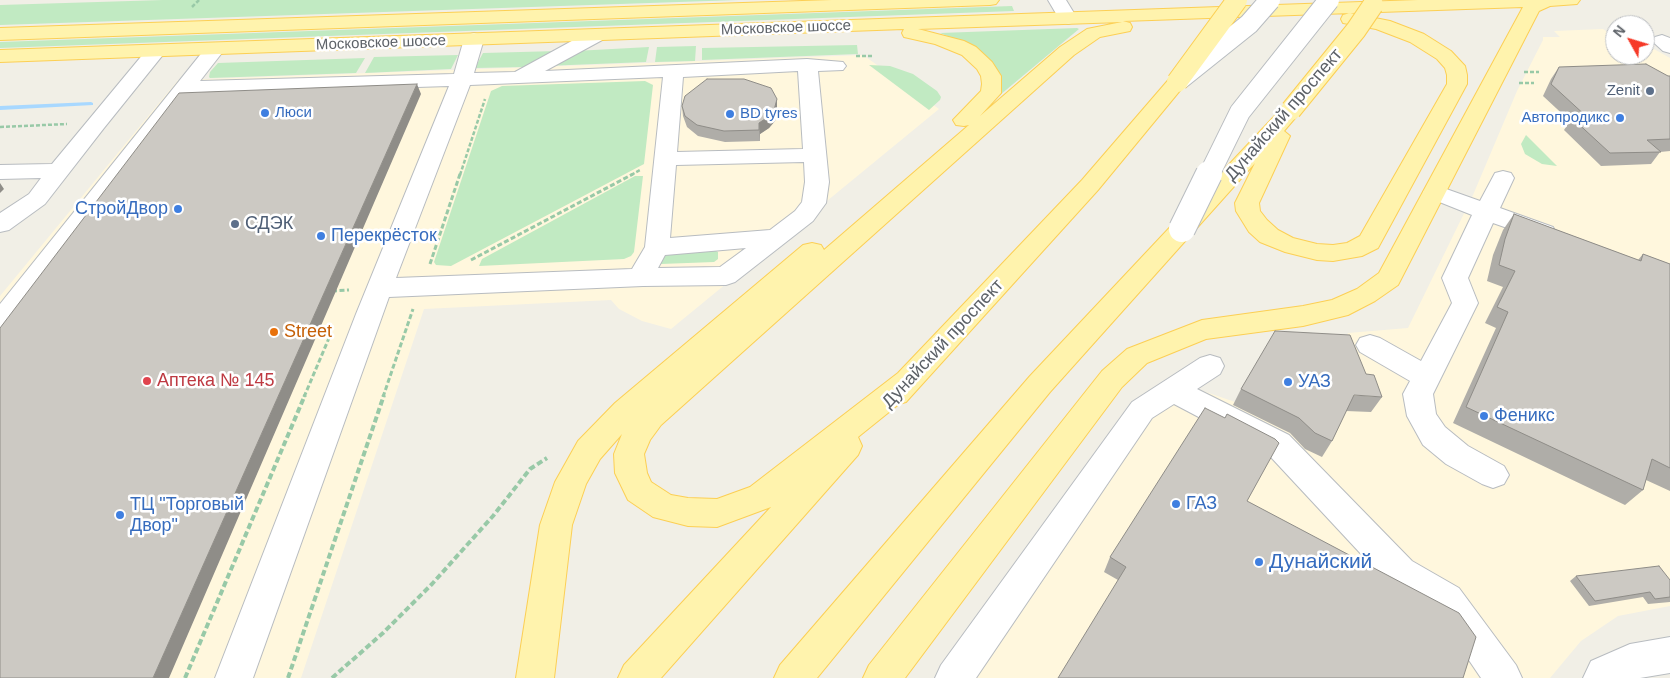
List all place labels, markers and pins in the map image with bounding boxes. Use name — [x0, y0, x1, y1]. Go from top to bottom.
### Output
place label: Zenit — [1607, 82, 1640, 100]
marker: Zenit — [1644, 85, 1656, 97]
place label: Люси — [275, 104, 312, 122]
place label: BD tyres — [740, 105, 798, 123]
marker: Люси — [259, 107, 271, 119]
marker: BD tyres — [724, 108, 736, 120]
place label: Автопродикс — [1521, 109, 1610, 127]
marker: Автопродикс — [1614, 112, 1626, 124]
place label: СтройДвор — [75, 198, 168, 220]
marker: СтройДвор — [172, 203, 184, 215]
place label: СДЭК — [245, 213, 293, 235]
marker: СДЭК — [229, 218, 241, 230]
place label: Перекрёсток — [331, 225, 437, 247]
marker: Перекрёсток — [315, 230, 327, 242]
place label: Street — [284, 321, 332, 343]
marker: Street — [268, 326, 280, 338]
place label: Аптека № 145 — [157, 370, 274, 392]
place label: УАЗ — [1298, 371, 1331, 393]
marker: Аптека № 145 — [141, 375, 153, 387]
marker: УАЗ — [1282, 376, 1294, 388]
place label: Феникс — [1494, 405, 1555, 427]
marker: Феникс — [1478, 410, 1490, 422]
place label: ГАЗ — [1186, 493, 1217, 515]
place label: ТЦ "Торговый Двор" — [130, 494, 244, 536]
marker: ГАЗ — [1170, 498, 1182, 510]
marker: ТЦ "Торговый Двор" — [114, 509, 126, 521]
place label: Дунайский — [1269, 549, 1372, 575]
marker: Дунайский — [1253, 556, 1265, 568]

